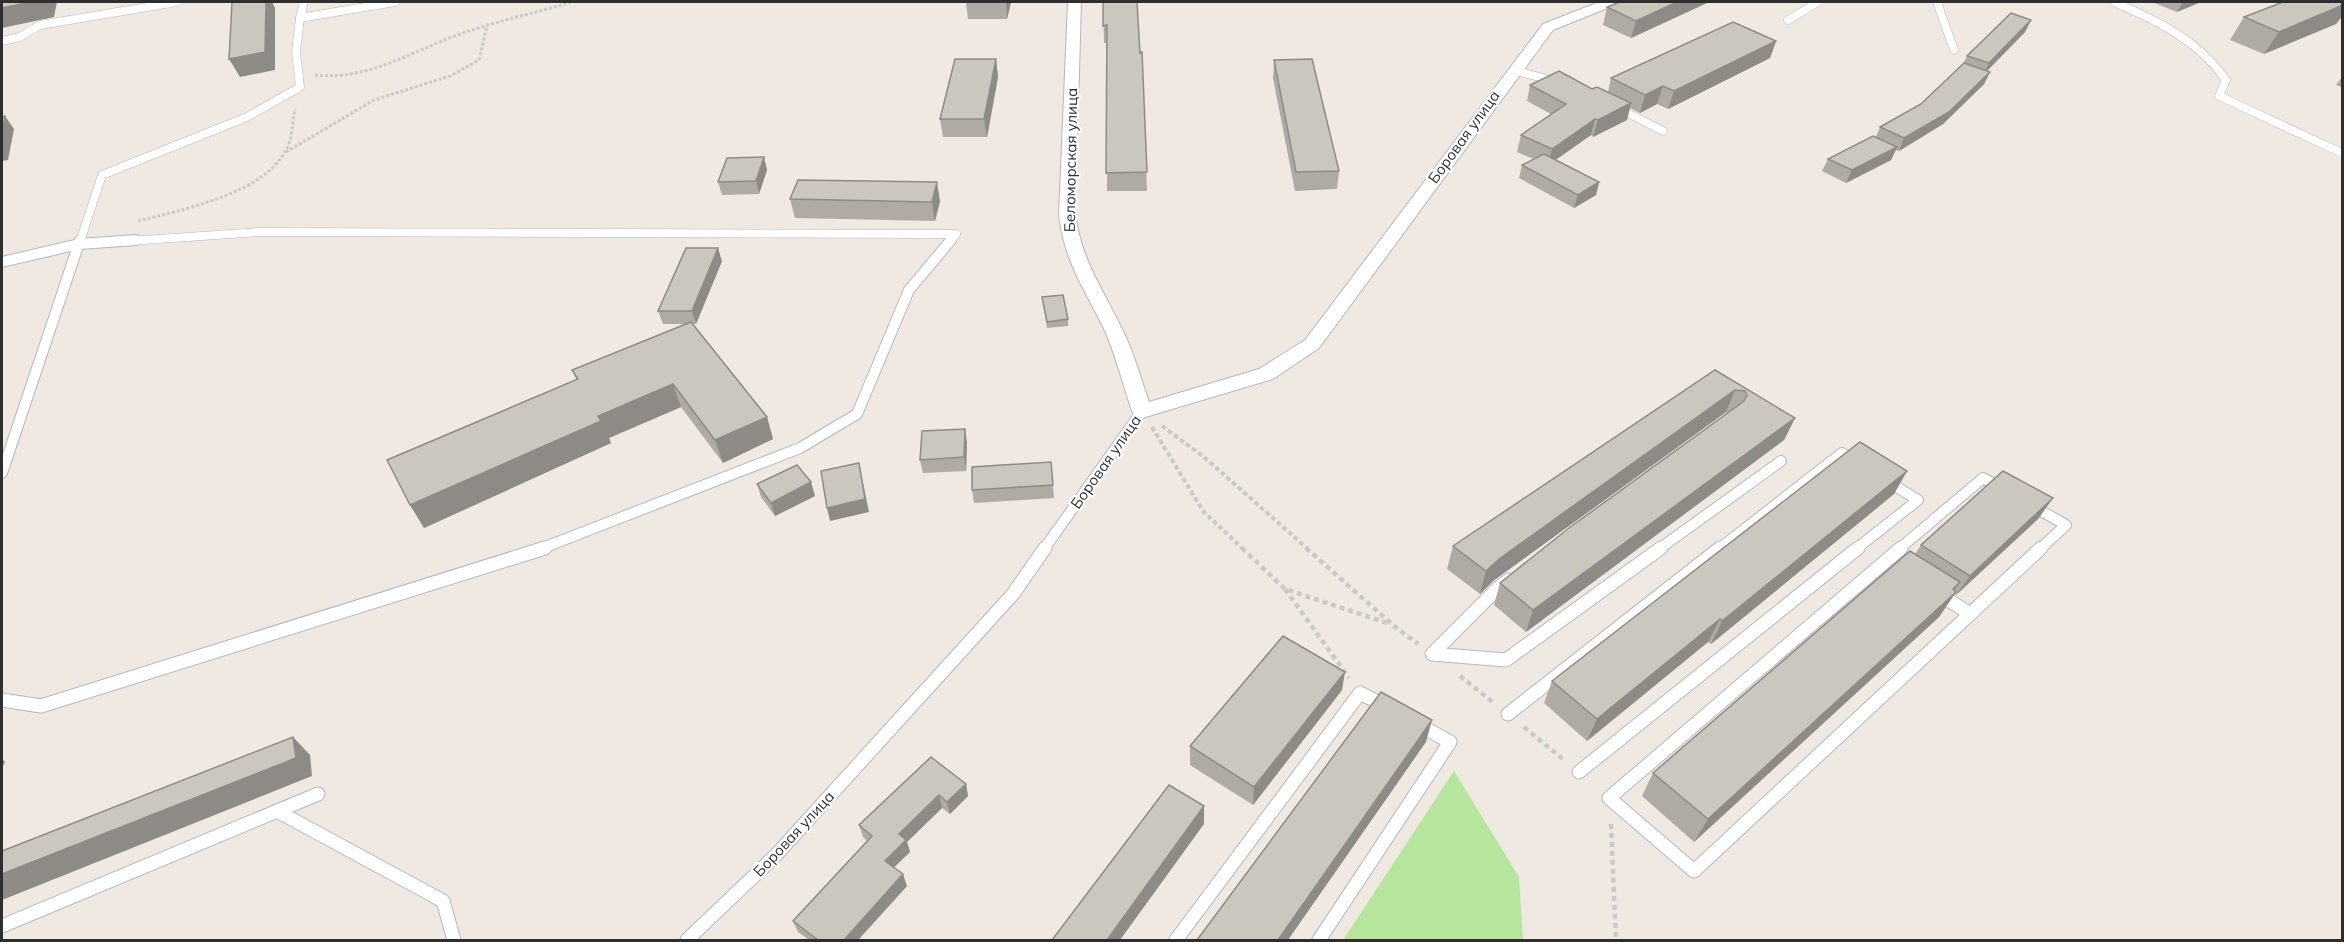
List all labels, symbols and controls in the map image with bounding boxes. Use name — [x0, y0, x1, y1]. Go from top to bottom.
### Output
street label: Боровая улица — [1424, 87, 1504, 187]
street label: Беломорская улица — [1060, 88, 1081, 232]
street label: Боровая улица — [1066, 411, 1145, 512]
street label: Боровая улица — [749, 787, 838, 880]

